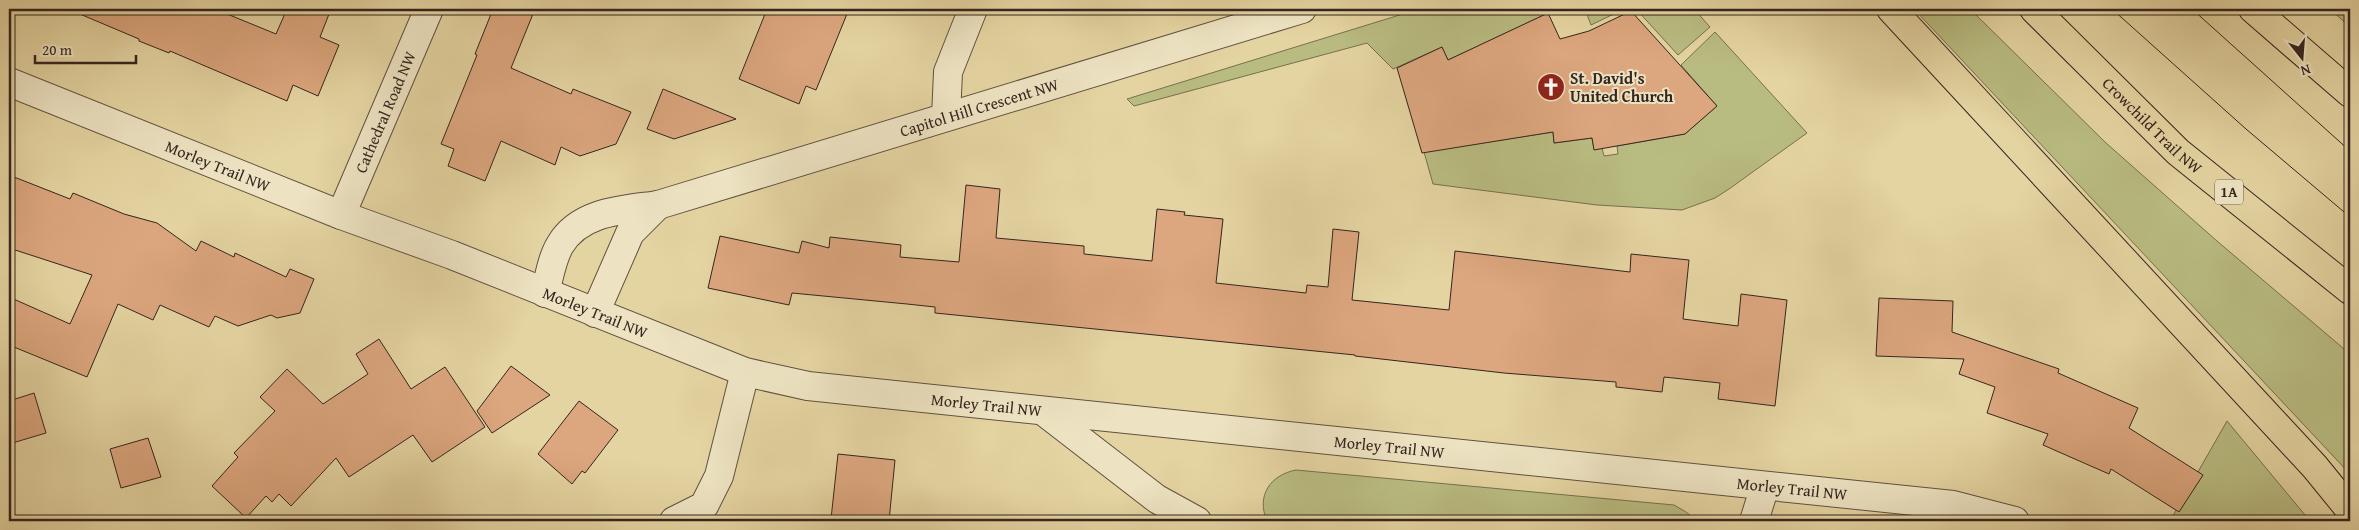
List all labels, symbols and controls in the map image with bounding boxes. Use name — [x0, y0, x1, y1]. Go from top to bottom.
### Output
scale bar — [35, 32, 136, 64]
north arrow — [2276, 32, 2326, 82]
text: 20 m — [42, 39, 73, 60]
street label: Cathedral Road NW — [348, 47, 422, 177]
text: N — [2298, 60, 2313, 82]
place label: St. David's United Church — [1570, 66, 1674, 108]
street label: Crowchild Trail NW — [2097, 71, 2208, 179]
street label: Capitol Hill Crescent NW — [897, 72, 1062, 143]
church icon: St. David's United Church — [1536, 72, 1566, 102]
street label: Morley Trail NW — [162, 134, 274, 198]
road number: 1A — [2215, 180, 2243, 204]
street label: Morley Trail NW — [539, 281, 652, 344]
street label: Morley Trail NW — [930, 387, 1043, 422]
street label: Morley Trail NW — [1333, 429, 1446, 464]
street label: Morley Trail NW — [1736, 471, 1849, 506]

